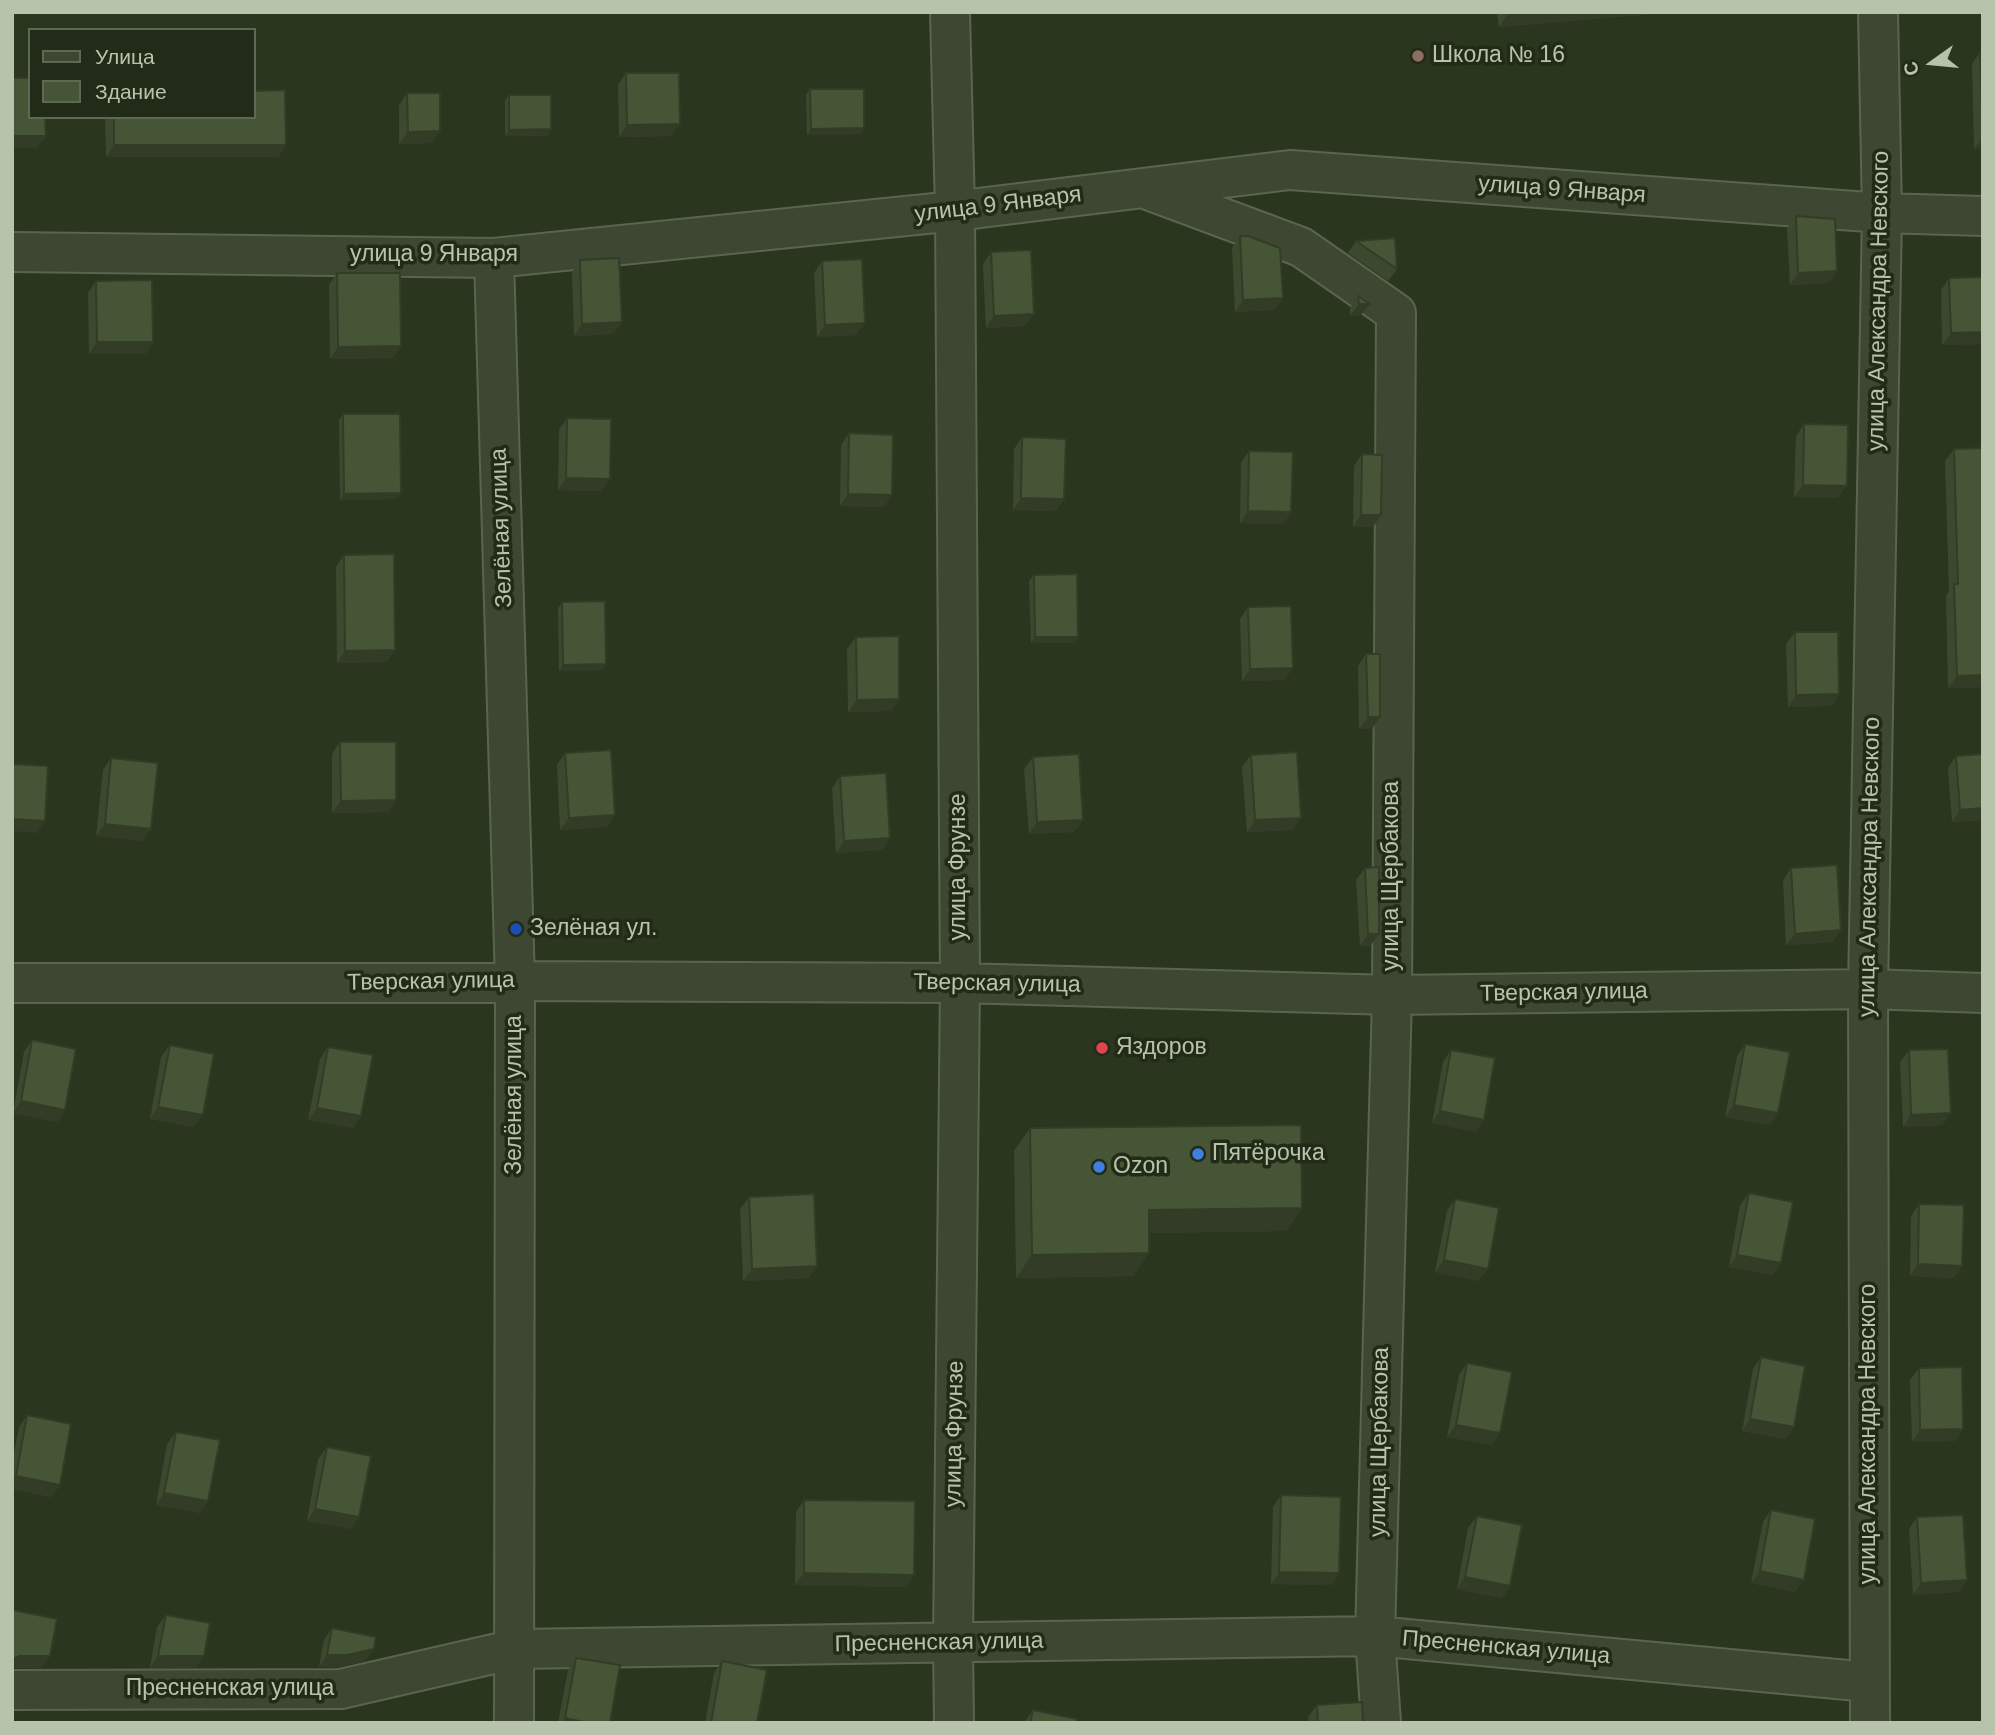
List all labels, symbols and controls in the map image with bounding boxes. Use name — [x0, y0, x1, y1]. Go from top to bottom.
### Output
legend — [28, 28, 256, 119]
north arrow — [1897, 28, 1967, 98]
place label: Школа № 16 — [1432, 42, 1565, 70]
text: Улица — [95, 45, 155, 68]
marker: Школа № 16 — [1410, 48, 1426, 64]
text: С — [1899, 59, 1923, 78]
text: Здание — [95, 80, 167, 103]
street label: улица Александра Невского — [1863, 151, 1895, 451]
street label: улица 9 Января — [1477, 170, 1647, 210]
street label: улица 9 Января — [913, 181, 1083, 229]
street label: улица 9 Января — [350, 241, 518, 269]
street label: Зелёная улица — [485, 448, 519, 608]
street label: улица Александра Невского — [1854, 717, 1886, 1017]
street label: улица Щербакова — [1378, 781, 1406, 971]
street label: улица Фрунзе — [945, 794, 973, 940]
place label: Зелёная ул. — [530, 915, 657, 943]
marker: Зелёная ул. — [508, 921, 524, 937]
street label: Тверская улица — [347, 967, 515, 997]
street label: Тверская улица — [913, 969, 1081, 999]
street label: Тверская улица — [1480, 978, 1648, 1008]
street label: Зелёная улица — [501, 1015, 529, 1175]
place label: Яздоров — [1116, 1034, 1207, 1062]
marker: Яздоров — [1094, 1040, 1110, 1056]
place label: Пятёрочка — [1212, 1140, 1325, 1168]
marker: Пятёрочка — [1190, 1146, 1206, 1162]
place label: Ozon — [1113, 1153, 1168, 1181]
marker: Ozon — [1091, 1159, 1107, 1175]
street label: улица Александра Невского — [1855, 1284, 1883, 1584]
street label: улица Щербакова — [1365, 1347, 1395, 1537]
street label: улица Фрунзе — [940, 1360, 970, 1508]
street label: Пресненская улица — [1401, 1625, 1611, 1671]
street label: Пресненская улица — [834, 1627, 1044, 1659]
street label: Пресненская улица — [126, 1675, 334, 1703]

